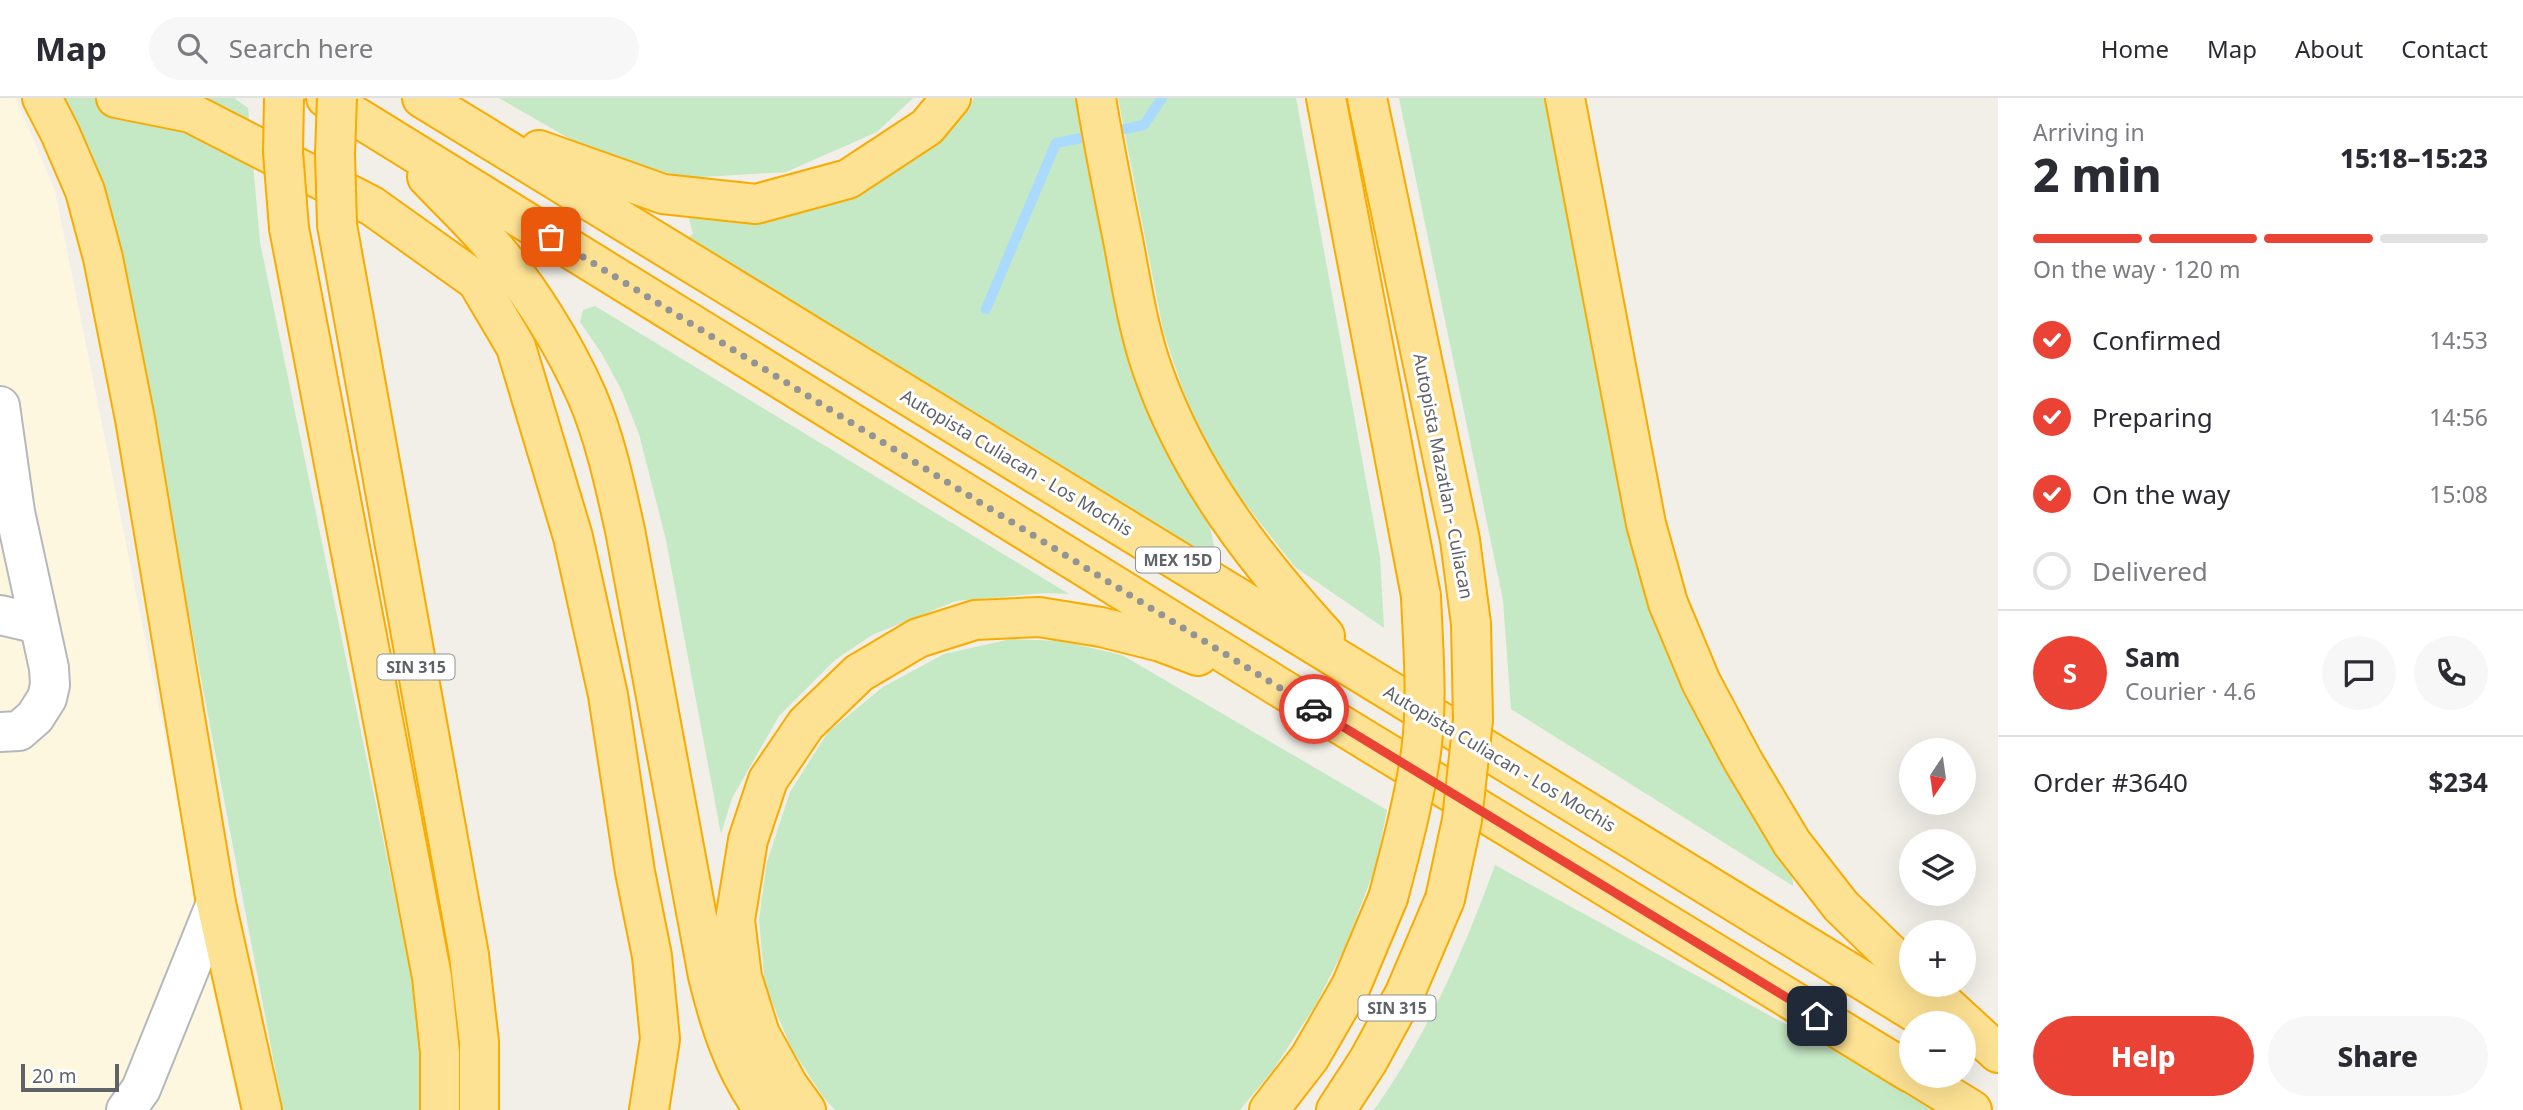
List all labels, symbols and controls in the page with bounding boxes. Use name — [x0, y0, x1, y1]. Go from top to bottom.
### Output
search box — [149, 17, 639, 80]
text: Map — [35, 26, 107, 71]
icon: search — [173, 29, 211, 67]
text: Search here — [229, 30, 373, 66]
text: Home — [2101, 32, 2169, 65]
text: Map — [2207, 32, 2257, 65]
text: About — [2295, 32, 2363, 65]
text: Contact — [2401, 32, 2488, 65]
text: Arriving in — [2033, 116, 2145, 148]
text: 15:18–15:23 — [2340, 140, 2488, 176]
text: 2 min — [2033, 143, 2162, 205]
pin — [521, 207, 581, 267]
icon: bag — [532, 218, 570, 256]
text: On the way · 120 m — [2033, 253, 2240, 285]
icon: check — [2033, 321, 2071, 359]
text: Confirmed — [2092, 322, 2222, 358]
text: 14:53 — [2429, 324, 2488, 356]
street label: Autopista Mazatlan - Culiacan — [1408, 351, 1480, 601]
street label: Autopista Culiacan - Los Mochis — [897, 383, 1137, 541]
icon: check — [2033, 398, 2071, 436]
text: Preparing — [2092, 399, 2213, 435]
text: 14:56 — [2429, 401, 2488, 433]
icon: check — [2033, 475, 2071, 513]
text: On the way — [2092, 476, 2230, 512]
text: 15:08 — [2429, 478, 2488, 510]
road number: MEX 15D — [1136, 547, 1220, 573]
text: Delivered — [2092, 553, 2208, 589]
button: chat — [2322, 636, 2396, 710]
button: phone — [2414, 636, 2488, 710]
text: Sam — [2125, 639, 2180, 675]
road number: SIN 315 — [378, 654, 454, 680]
text: S — [2063, 655, 2077, 691]
courier — [1279, 674, 1349, 744]
text: Courier · 4.6 — [2125, 675, 2256, 707]
street label: Autopista Culiacan - Los Mochis — [1380, 679, 1620, 837]
icon: car — [1295, 690, 1333, 728]
north arrow — [1899, 738, 1976, 816]
map controls — [1899, 738, 1976, 1088]
text: Order #3640 — [2033, 764, 2188, 800]
text: $234 — [2429, 764, 2488, 800]
button: layers — [1899, 829, 1976, 906]
button: + — [1899, 920, 1976, 997]
pin — [1787, 986, 1847, 1046]
road number: SIN 315 — [1358, 996, 1436, 1020]
icon: home — [1798, 997, 1836, 1035]
button: − — [1899, 1011, 1976, 1088]
button: Help — [2033, 1016, 2254, 1096]
button: Share — [2268, 1016, 2488, 1096]
scale bar — [21, 1061, 119, 1093]
text: 20 m — [32, 1063, 76, 1089]

